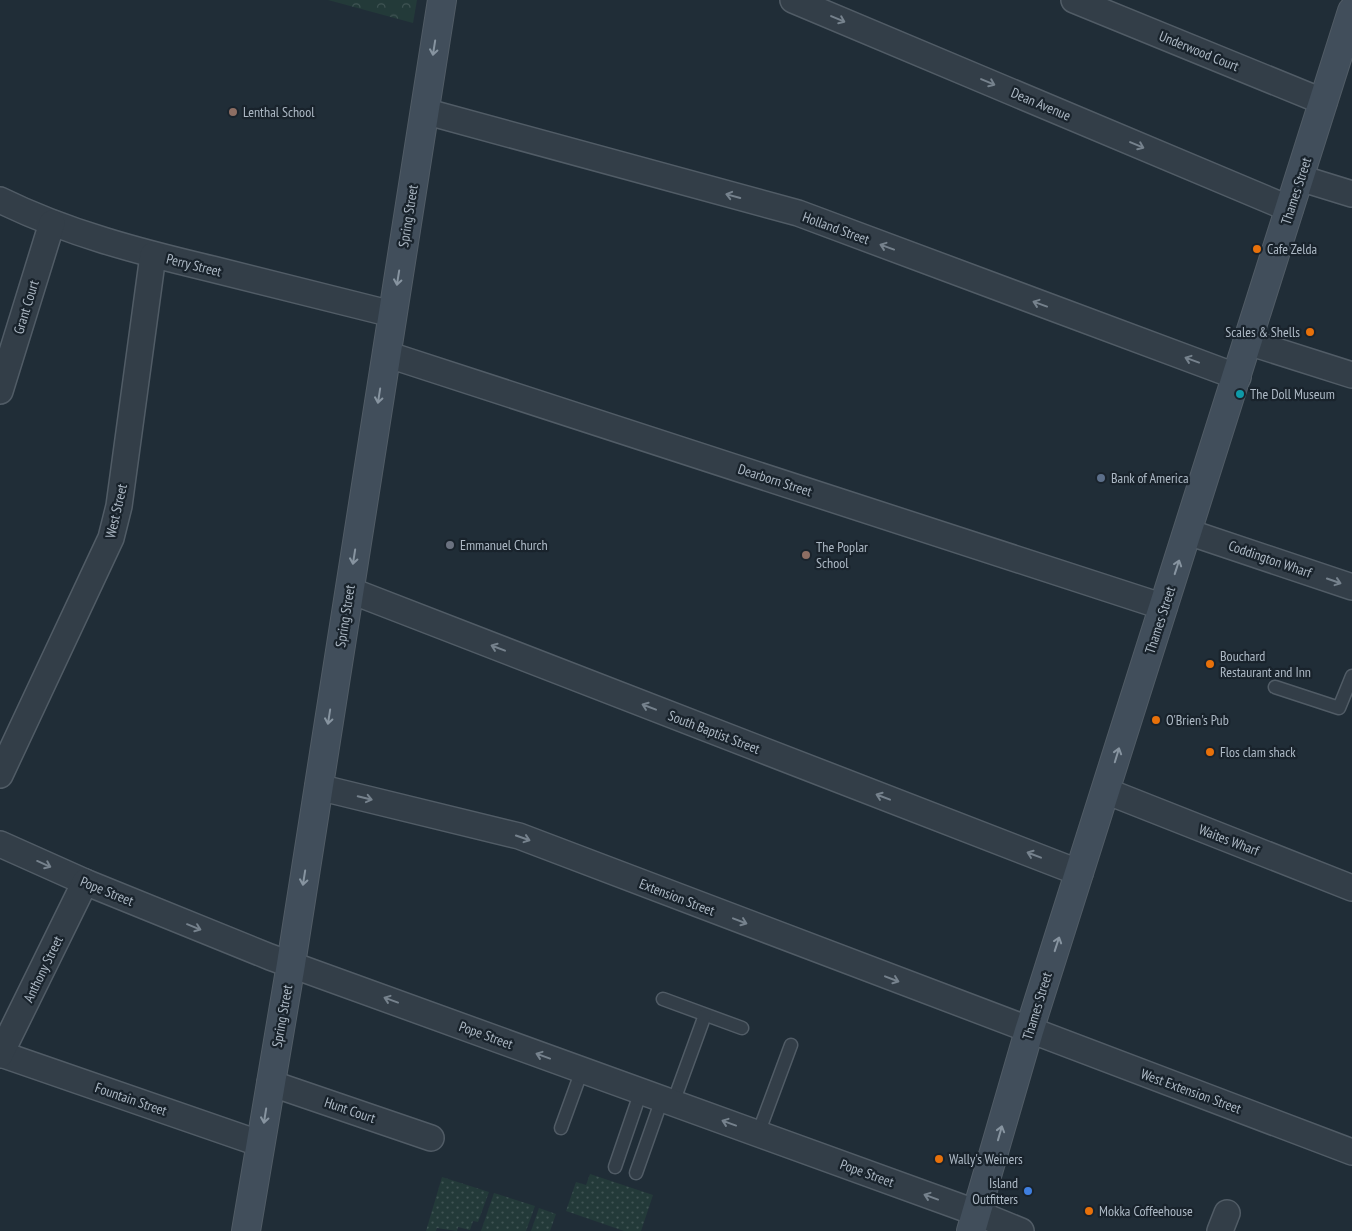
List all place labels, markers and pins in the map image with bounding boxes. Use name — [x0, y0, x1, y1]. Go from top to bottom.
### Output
place label: Lenthal School — [243, 103, 315, 121]
marker: Lenthal School — [227, 106, 239, 118]
place label: Cafe Zelda — [1267, 240, 1317, 258]
marker: Cafe Zelda — [1251, 243, 1263, 255]
place label: Scales & Shells — [1225, 323, 1300, 341]
marker: Scales & Shells — [1304, 326, 1316, 338]
place label: The Doll Museum — [1250, 385, 1335, 403]
marker: The Doll Museum — [1234, 388, 1246, 400]
place label: Bank of America — [1111, 469, 1188, 487]
marker: Bank of America — [1095, 472, 1107, 484]
place label: Emmanuel Church — [460, 536, 548, 554]
place label: The Poplar School — [816, 538, 868, 572]
marker: Emmanuel Church — [444, 539, 456, 551]
marker: The Poplar School — [800, 549, 812, 561]
place label: Bouchard Restaurant and Inn — [1220, 647, 1311, 681]
marker: Bouchard Restaurant and Inn — [1204, 658, 1216, 670]
place label: O'Brien's Pub — [1166, 711, 1229, 729]
marker: O'Brien's Pub — [1150, 714, 1162, 726]
place label: Flos clam shack — [1220, 743, 1296, 761]
marker: Flos clam shack — [1204, 746, 1216, 758]
place label: Wally's Weiners — [949, 1150, 1023, 1168]
marker: Wally's Weiners — [933, 1153, 945, 1165]
place label: Island Outfitters — [972, 1174, 1018, 1208]
marker: Island Outfitters — [1022, 1185, 1034, 1197]
place label: Mokka Coffeehouse — [1099, 1202, 1193, 1220]
marker: Mokka Coffeehouse — [1083, 1205, 1095, 1217]

